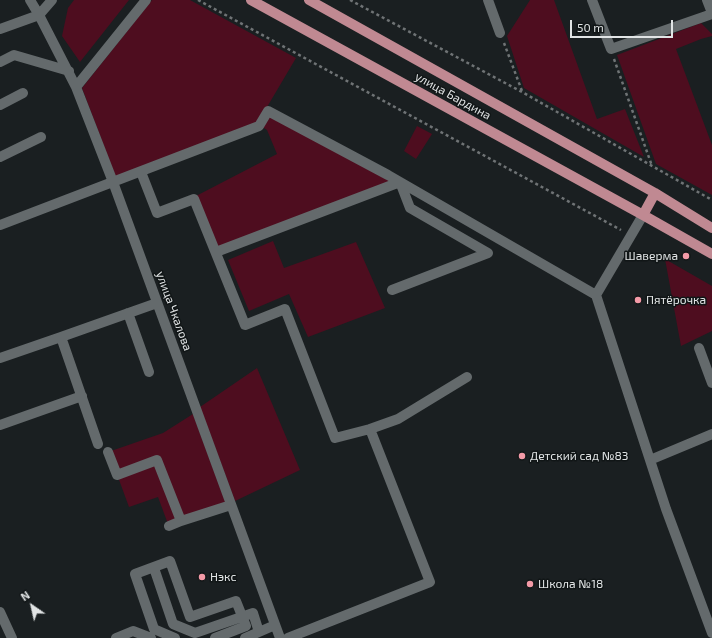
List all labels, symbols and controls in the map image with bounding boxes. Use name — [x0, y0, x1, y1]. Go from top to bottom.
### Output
scale bar — [572, 12, 675, 38]
text: 50 m — [577, 20, 604, 34]
street label: улица Бардина — [412, 69, 494, 123]
place label: Шаверма — [625, 249, 678, 263]
marker: Шаверма — [681, 251, 691, 261]
street label: улица Чкалова — [153, 269, 195, 353]
place label: Пятёрочка — [646, 293, 706, 307]
marker: Пятёрочка — [633, 295, 643, 305]
place label: Детский сад №83 — [530, 449, 628, 463]
marker: Детский сад №83 — [517, 451, 527, 461]
place label: Нэкс — [210, 570, 236, 584]
marker: Нэкс — [197, 572, 207, 582]
place label: Школа №18 — [538, 577, 603, 591]
marker: Школа №18 — [525, 579, 535, 589]
north arrow — [12, 586, 52, 626]
text: N — [18, 588, 32, 603]

